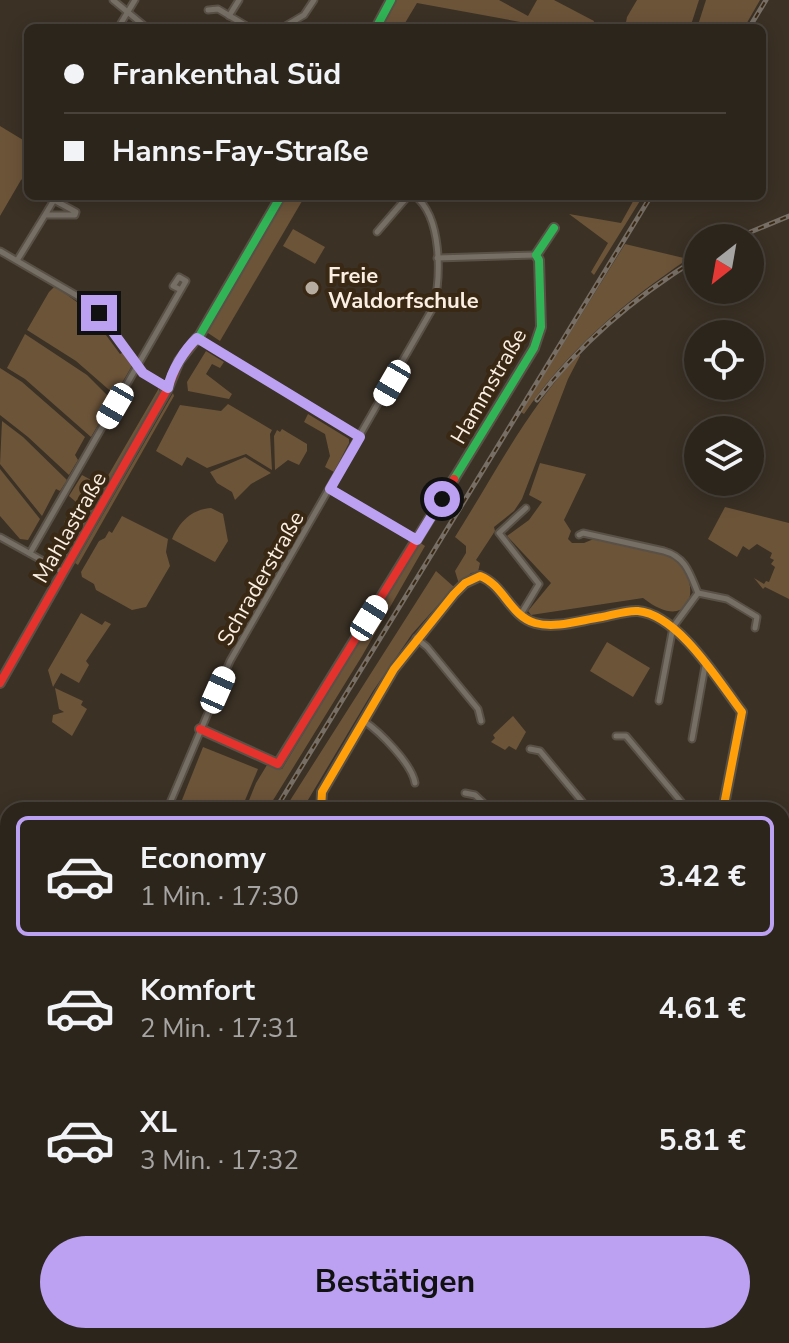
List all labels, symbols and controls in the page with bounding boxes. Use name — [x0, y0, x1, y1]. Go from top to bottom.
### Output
text: Frankenthal Süd — [112, 54, 341, 95]
text: Hanns-Fay-Straße — [112, 131, 369, 172]
north arrow — [684, 224, 764, 304]
map controls — [684, 224, 764, 496]
place label: Freie Waldorfschule — [328, 261, 479, 316]
marker: Freie Waldorfschule — [303, 279, 321, 297]
route end — [81, 295, 117, 331]
button: locate — [684, 320, 764, 400]
street label: Hammstraße — [444, 323, 534, 450]
car — [370, 356, 414, 410]
car — [93, 379, 137, 433]
button: layers — [684, 416, 764, 496]
street label: Mahlastraße — [26, 466, 114, 589]
route start — [424, 481, 460, 517]
street label: Schraderstraße — [210, 506, 312, 651]
car — [346, 591, 392, 645]
car — [197, 663, 239, 717]
text: Economy — [140, 838, 266, 879]
icon: car — [44, 840, 116, 912]
text: 3.42 € — [658, 856, 746, 897]
text: 1 Min. · 17:30 — [140, 879, 299, 914]
text: Komfort — [140, 970, 255, 1011]
icon: car — [44, 972, 116, 1044]
text: 4.61 € — [658, 988, 746, 1029]
text: 2 Min. · 17:31 — [140, 1011, 299, 1046]
text: XL — [140, 1102, 177, 1143]
icon: car — [44, 1104, 116, 1176]
text: 5.81 € — [658, 1120, 746, 1161]
text: 3 Min. · 17:32 — [140, 1143, 299, 1178]
button: Bestätigen — [40, 1236, 750, 1328]

